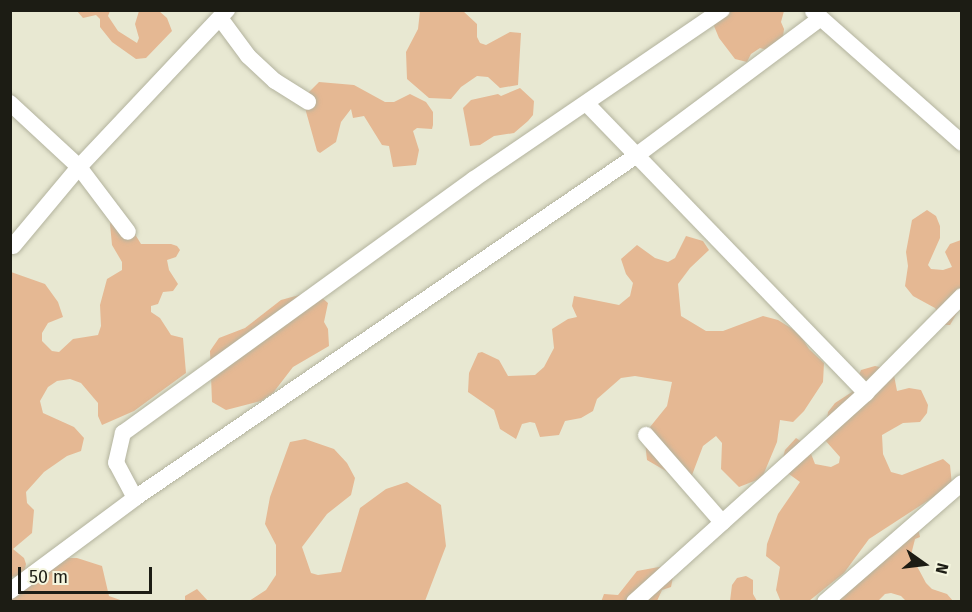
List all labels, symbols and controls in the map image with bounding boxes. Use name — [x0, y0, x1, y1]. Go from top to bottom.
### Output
north arrow — [894, 534, 954, 594]
scale bar — [21, 555, 154, 593]
text: N — [931, 561, 952, 576]
text: 50 m — [29, 566, 68, 588]

